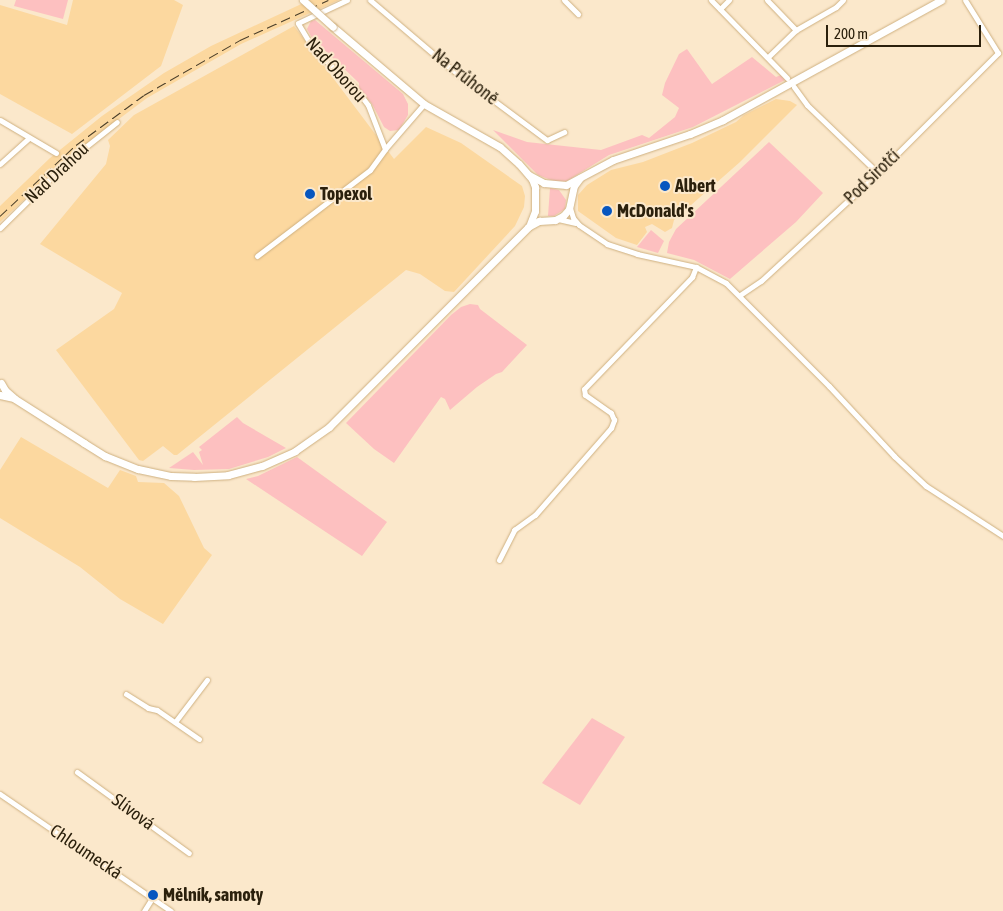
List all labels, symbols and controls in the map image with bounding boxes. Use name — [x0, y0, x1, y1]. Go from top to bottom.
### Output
scale bar — [828, 15, 983, 47]
text: 200 m — [834, 25, 868, 42]
street label: Nad Oborou — [301, 33, 371, 107]
street label: Na Průhoně — [427, 44, 503, 110]
street label: Nad Drahou — [21, 138, 93, 208]
street label: Pod Sirotčí — [840, 145, 904, 209]
place label: Albert — [675, 175, 716, 197]
marker: Albert — [659, 180, 671, 192]
place label: Topexol — [320, 183, 372, 205]
marker: Topexol — [304, 188, 316, 200]
place label: McDonald's — [617, 200, 694, 222]
marker: McDonald's — [601, 205, 613, 217]
street label: Slívová — [107, 789, 159, 835]
street label: Chloumecká — [46, 820, 126, 884]
place label: Mělník, samoty — [163, 884, 263, 906]
marker: Mělník, samoty — [147, 889, 159, 901]

